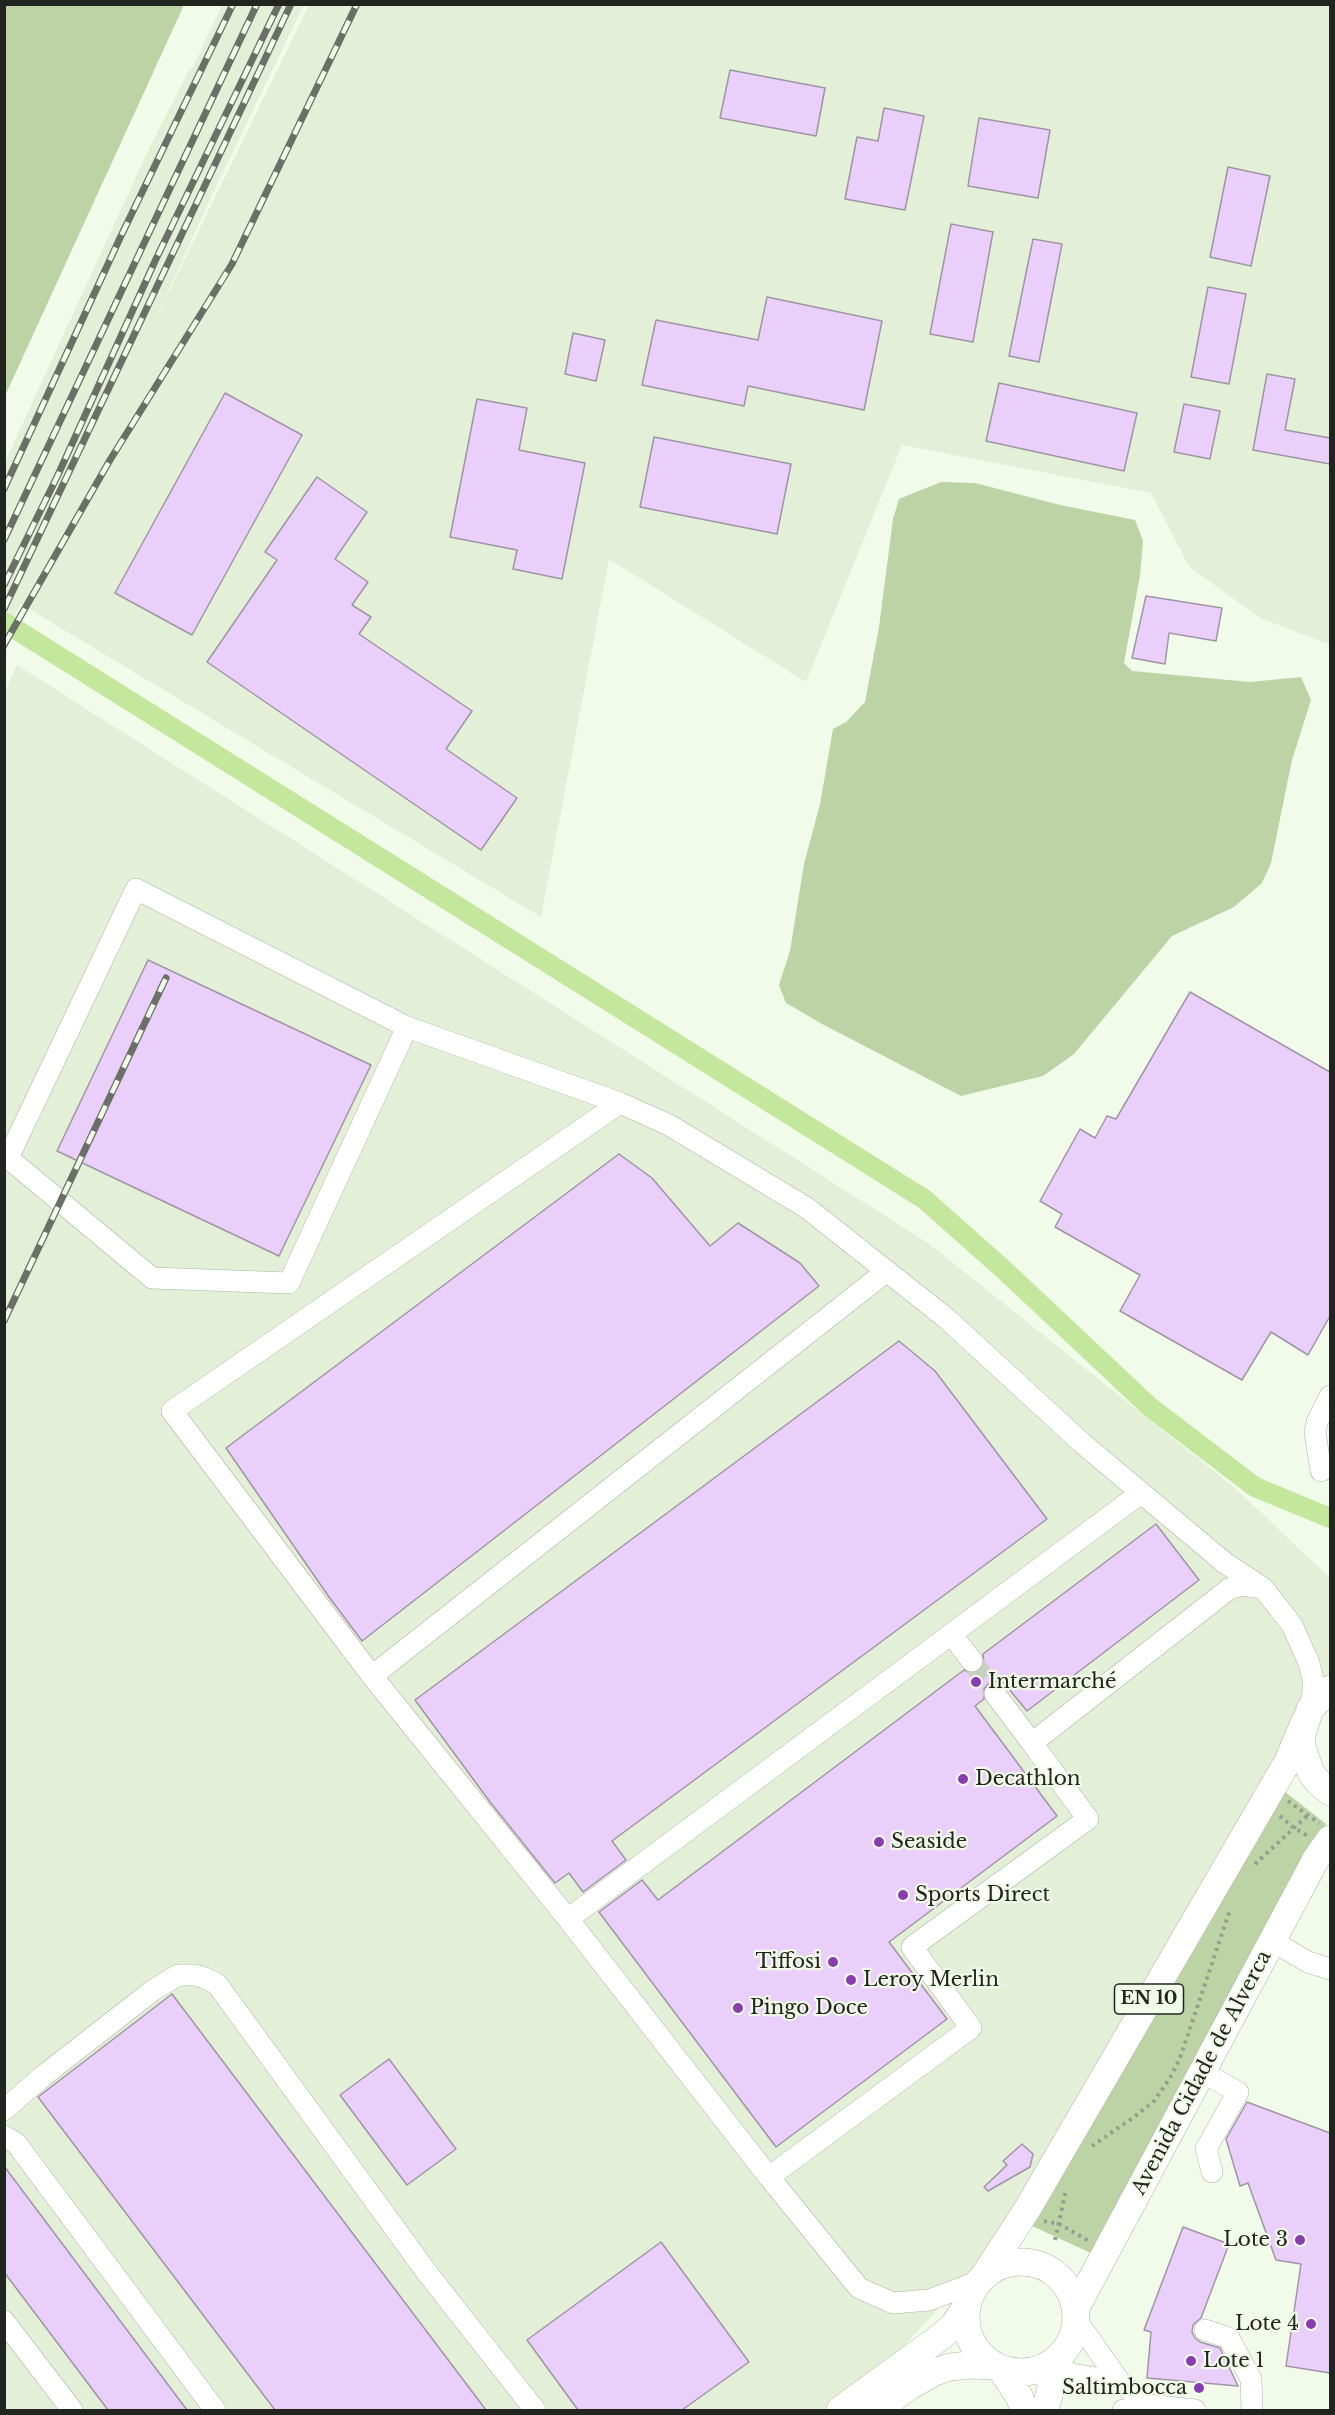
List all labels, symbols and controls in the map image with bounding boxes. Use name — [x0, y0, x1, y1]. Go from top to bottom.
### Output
place label: Intermarché — [988, 1670, 1116, 1694]
marker: Intermarché — [969, 1675, 983, 1689]
place label: Decathlon — [975, 1767, 1081, 1791]
marker: Decathlon — [956, 1772, 970, 1786]
place label: Seaside — [891, 1830, 967, 1854]
marker: Seaside — [872, 1835, 886, 1849]
place label: Sports Direct — [915, 1883, 1050, 1907]
marker: Sports Direct — [896, 1888, 910, 1902]
street label: Avenida Cidade de Alverca — [1127, 1947, 1277, 2199]
place label: Tiffosi — [755, 1950, 821, 1974]
marker: Tiffosi — [826, 1955, 840, 1969]
place label: Leroy Merlin — [863, 1968, 999, 1992]
marker: Leroy Merlin — [844, 1973, 858, 1987]
road number: EN 10 — [1114, 1984, 1184, 2014]
place label: Pingo Doce — [750, 1996, 868, 2020]
marker: Pingo Doce — [731, 2001, 745, 2015]
place label: Lote 3 — [1223, 2228, 1288, 2252]
marker: Lote 3 — [1293, 2233, 1307, 2247]
place label: Lote 4 — [1235, 2312, 1299, 2336]
marker: Lote 4 — [1304, 2317, 1318, 2331]
place label: Lote 1 — [1203, 2349, 1264, 2373]
marker: Lote 1 — [1184, 2354, 1198, 2368]
place label: Saltimbocca — [1062, 2376, 1187, 2400]
marker: Saltimbocca — [1192, 2381, 1206, 2395]

